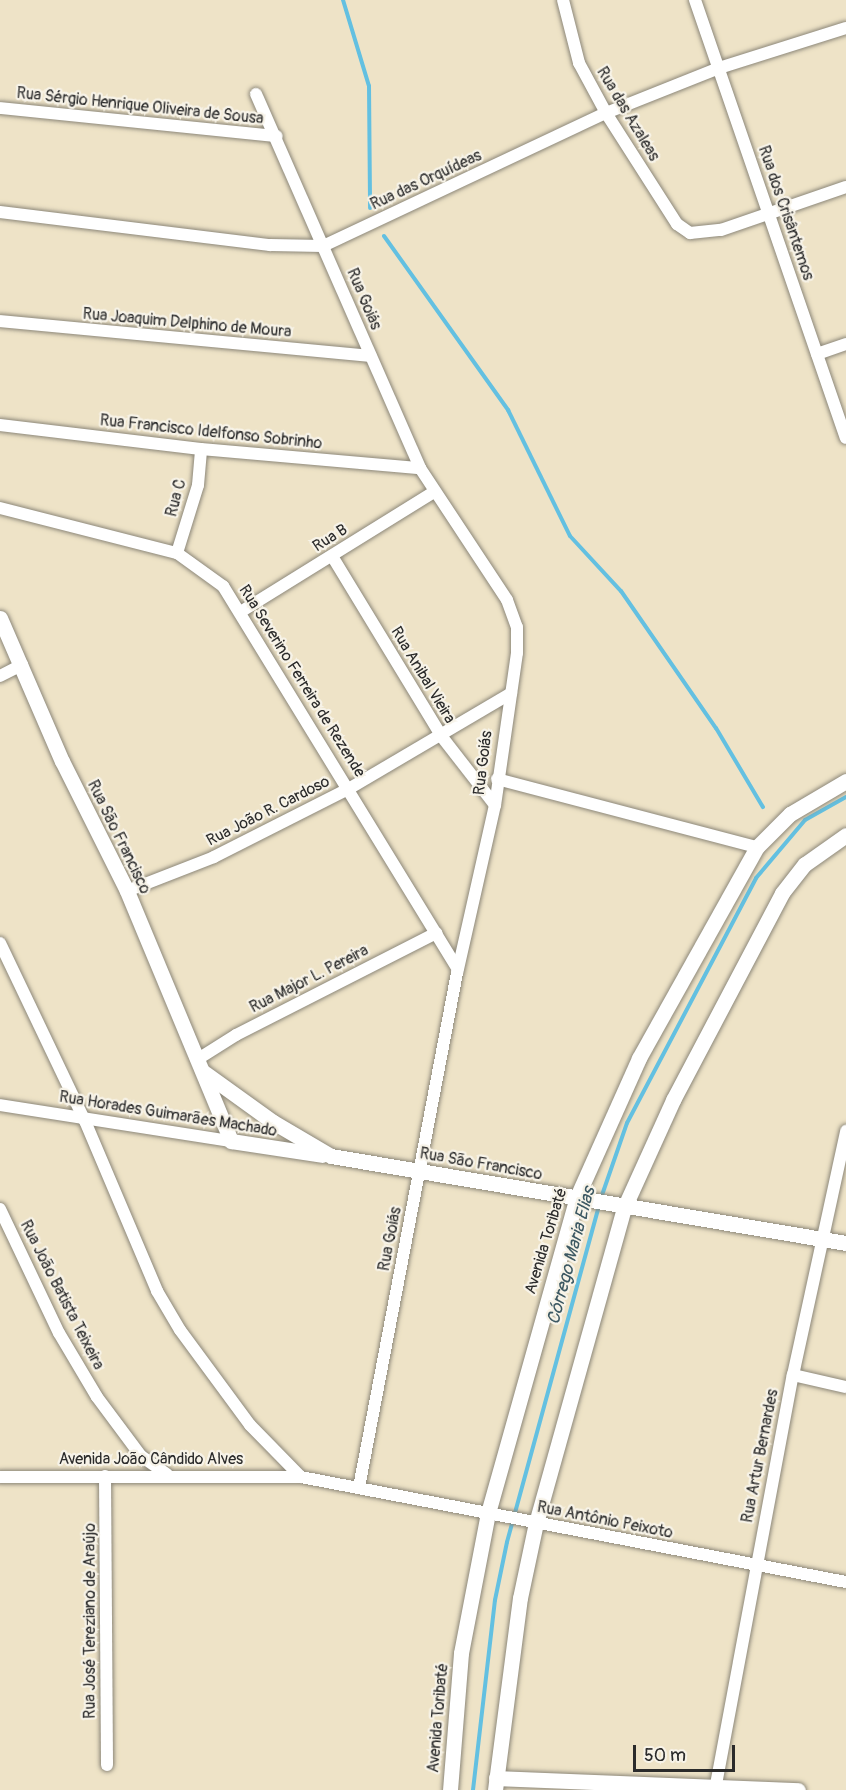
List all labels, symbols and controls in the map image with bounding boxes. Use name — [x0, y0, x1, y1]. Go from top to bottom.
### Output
street label: Rua das Azaleas — [592, 63, 664, 165]
street label: Rua Sérgio Henrique Oliveira de Sousa — [16, 83, 264, 129]
street label: Rua dos Crisântemos — [754, 143, 818, 283]
street label: Rua das Orquídeas — [367, 146, 485, 214]
street label: Rua Goiás — [342, 265, 386, 333]
street label: Rua Joaquim Delphino de Moura — [82, 304, 292, 342]
street label: Rua Francisco Idelfonso Sobrinho — [99, 411, 323, 453]
street label: Rua C — [162, 477, 190, 519]
street label: Rua B — [309, 520, 351, 556]
street label: Rua Severino Ferreira de Rezende — [235, 581, 369, 781]
street label: Rua Anibal Vieira — [387, 623, 459, 727]
street label: Rua Goiás — [470, 730, 496, 796]
street label: Rua João R. Cardoso — [203, 772, 333, 850]
street label: Rua São Francisco — [83, 777, 155, 897]
street label: Rua Major L. Pereira — [246, 941, 372, 1017]
street label: Rua Horades Guimarães Machado — [58, 1087, 278, 1141]
street label: Rua São Francisco — [418, 1144, 544, 1184]
water label: Córrego Maria Elias — [543, 1185, 601, 1327]
street label: Avenida Toribaté — [521, 1186, 571, 1296]
street label: Rua Goiás — [374, 1205, 406, 1273]
street label: Rua João Batista Teixeira — [16, 1217, 108, 1373]
street label: Rua Artur Bernardes — [738, 1388, 782, 1524]
street label: Avenida João Cândido Alves — [59, 1449, 243, 1469]
street label: Rua Antônio Peixoto — [535, 1497, 675, 1543]
street label: Rua José Tereziano de Araújo — [80, 1523, 100, 1719]
street label: Avenida Toribaté — [424, 1662, 452, 1774]
scale bar — [636, 1733, 738, 1771]
text: 50 m — [644, 1744, 686, 1767]

